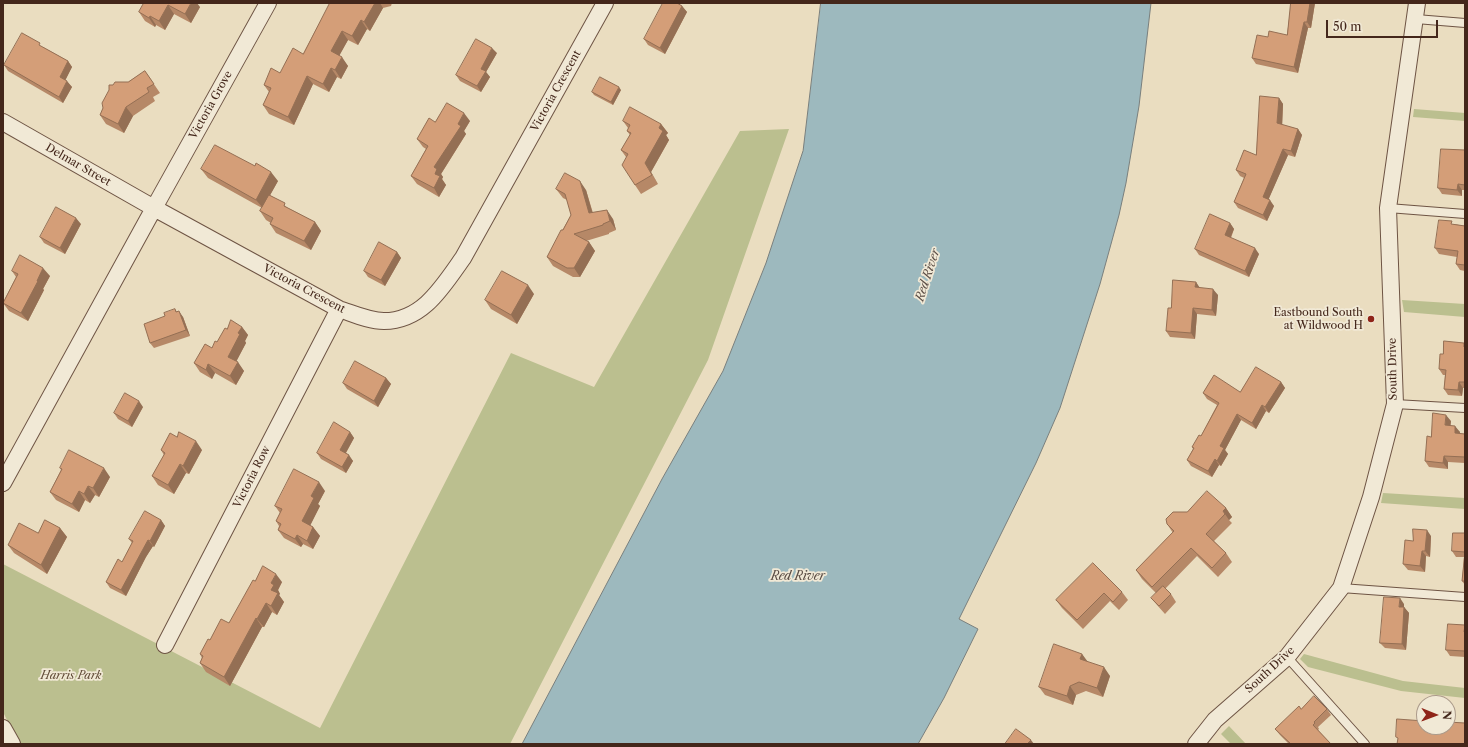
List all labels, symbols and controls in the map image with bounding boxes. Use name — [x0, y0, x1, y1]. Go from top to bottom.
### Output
scale bar — [1328, 12, 1440, 38]
text: 50 m — [1333, 19, 1362, 34]
street label: Victoria Crescent — [528, 48, 584, 134]
street label: Victoria Grove — [187, 69, 235, 141]
street label: Delmar Street — [43, 141, 113, 189]
water label: Red River — [913, 247, 943, 303]
street label: Victoria Crescent — [261, 262, 347, 316]
place label: Eastbound South at Wildwood H — [1273, 306, 1363, 332]
marker: Eastbound South at Wildwood H — [1366, 314, 1376, 324]
street label: South Drive — [1386, 338, 1400, 400]
street label: Victoria Row — [231, 444, 273, 510]
water label: Red River — [771, 570, 825, 584]
street label: South Drive — [1243, 644, 1297, 696]
park label: Harris Park — [41, 669, 101, 683]
north arrow — [1416, 695, 1456, 735]
text: N — [1440, 710, 1454, 720]

